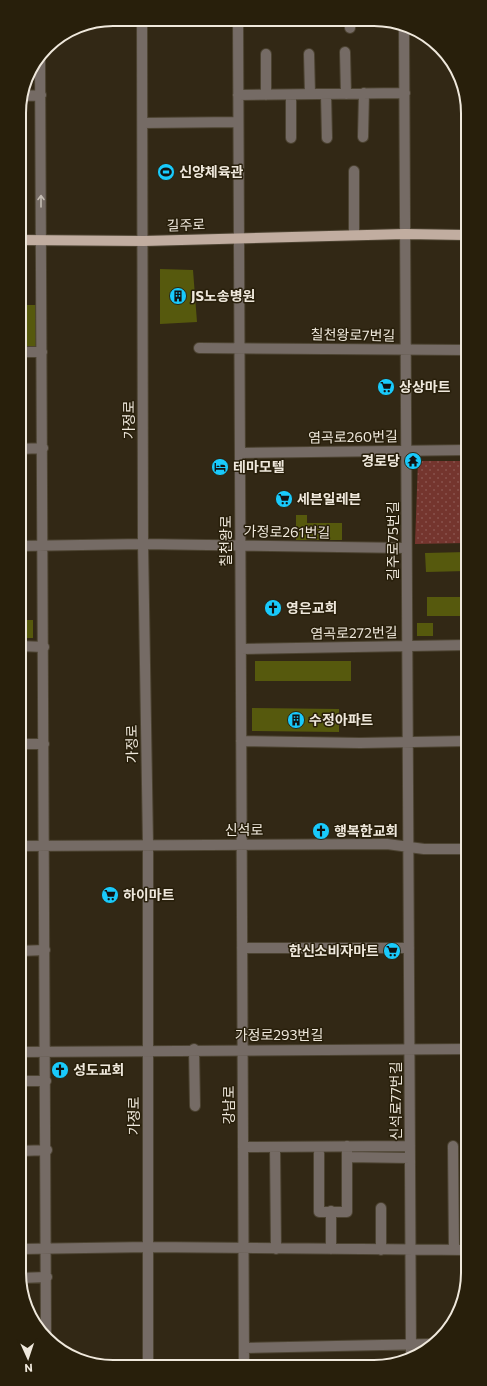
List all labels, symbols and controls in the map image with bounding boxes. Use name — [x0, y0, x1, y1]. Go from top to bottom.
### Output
sports icon: 신양체육관 — [156, 162, 176, 182]
place label: 신양체육관 — [179, 163, 244, 180]
one-way arrow — [37, 195, 45, 208]
street label: 길주로 — [166, 215, 206, 234]
building icon: JS노송병원 — [168, 286, 188, 306]
place label: JS노송병원 — [191, 287, 255, 304]
street label: 칠천왕로7번길 — [311, 325, 395, 344]
supermarket icon: 상상마트 — [376, 377, 396, 397]
place label: 상상마트 — [399, 378, 451, 395]
street label: 가정로 — [120, 401, 137, 439]
street label: 염곡로260번길 — [308, 427, 398, 446]
temple icon: 경로당 — [403, 451, 423, 471]
place label: 경로당 — [361, 452, 400, 469]
hotel icon: 테마모텔 — [210, 457, 230, 477]
place label: 테마모텔 — [233, 458, 285, 475]
supermarket icon: 세븐일레븐 — [274, 489, 294, 509]
place label: 세븐일레븐 — [297, 490, 362, 507]
street label: 길주로75번길 — [384, 501, 401, 581]
street label: 칠천왕로 — [217, 515, 234, 567]
street label: 가정로261번길 — [244, 522, 330, 541]
church icon: 영은교회 — [263, 598, 283, 618]
place label: 영은교회 — [286, 599, 338, 616]
street label: 염곡로272번길 — [310, 623, 398, 642]
building icon: 수정아파트 — [286, 710, 306, 730]
place label: 수정아파트 — [309, 711, 374, 728]
street label: 가정로 — [123, 724, 140, 763]
street label: 신석로 — [225, 821, 263, 838]
church icon: 행복한교회 — [311, 821, 331, 841]
place label: 행복한교회 — [334, 822, 398, 839]
supermarket icon: 하이마트 — [100, 885, 120, 905]
place label: 하이마트 — [123, 886, 175, 903]
supermarket icon: 한신소비자마트 — [382, 941, 402, 961]
place label: 한신소비자마트 — [289, 942, 379, 959]
street label: 가정로293번길 — [235, 1026, 323, 1043]
church icon: 성도교회 — [50, 1060, 70, 1080]
place label: 성도교회 — [73, 1061, 125, 1078]
street label: 신석로77번길 — [387, 1061, 404, 1141]
street label: 강남로 — [220, 1086, 237, 1124]
street label: 가정로 — [125, 1097, 142, 1135]
north arrow — [8, 1338, 48, 1378]
text: N — [24, 1362, 33, 1375]

